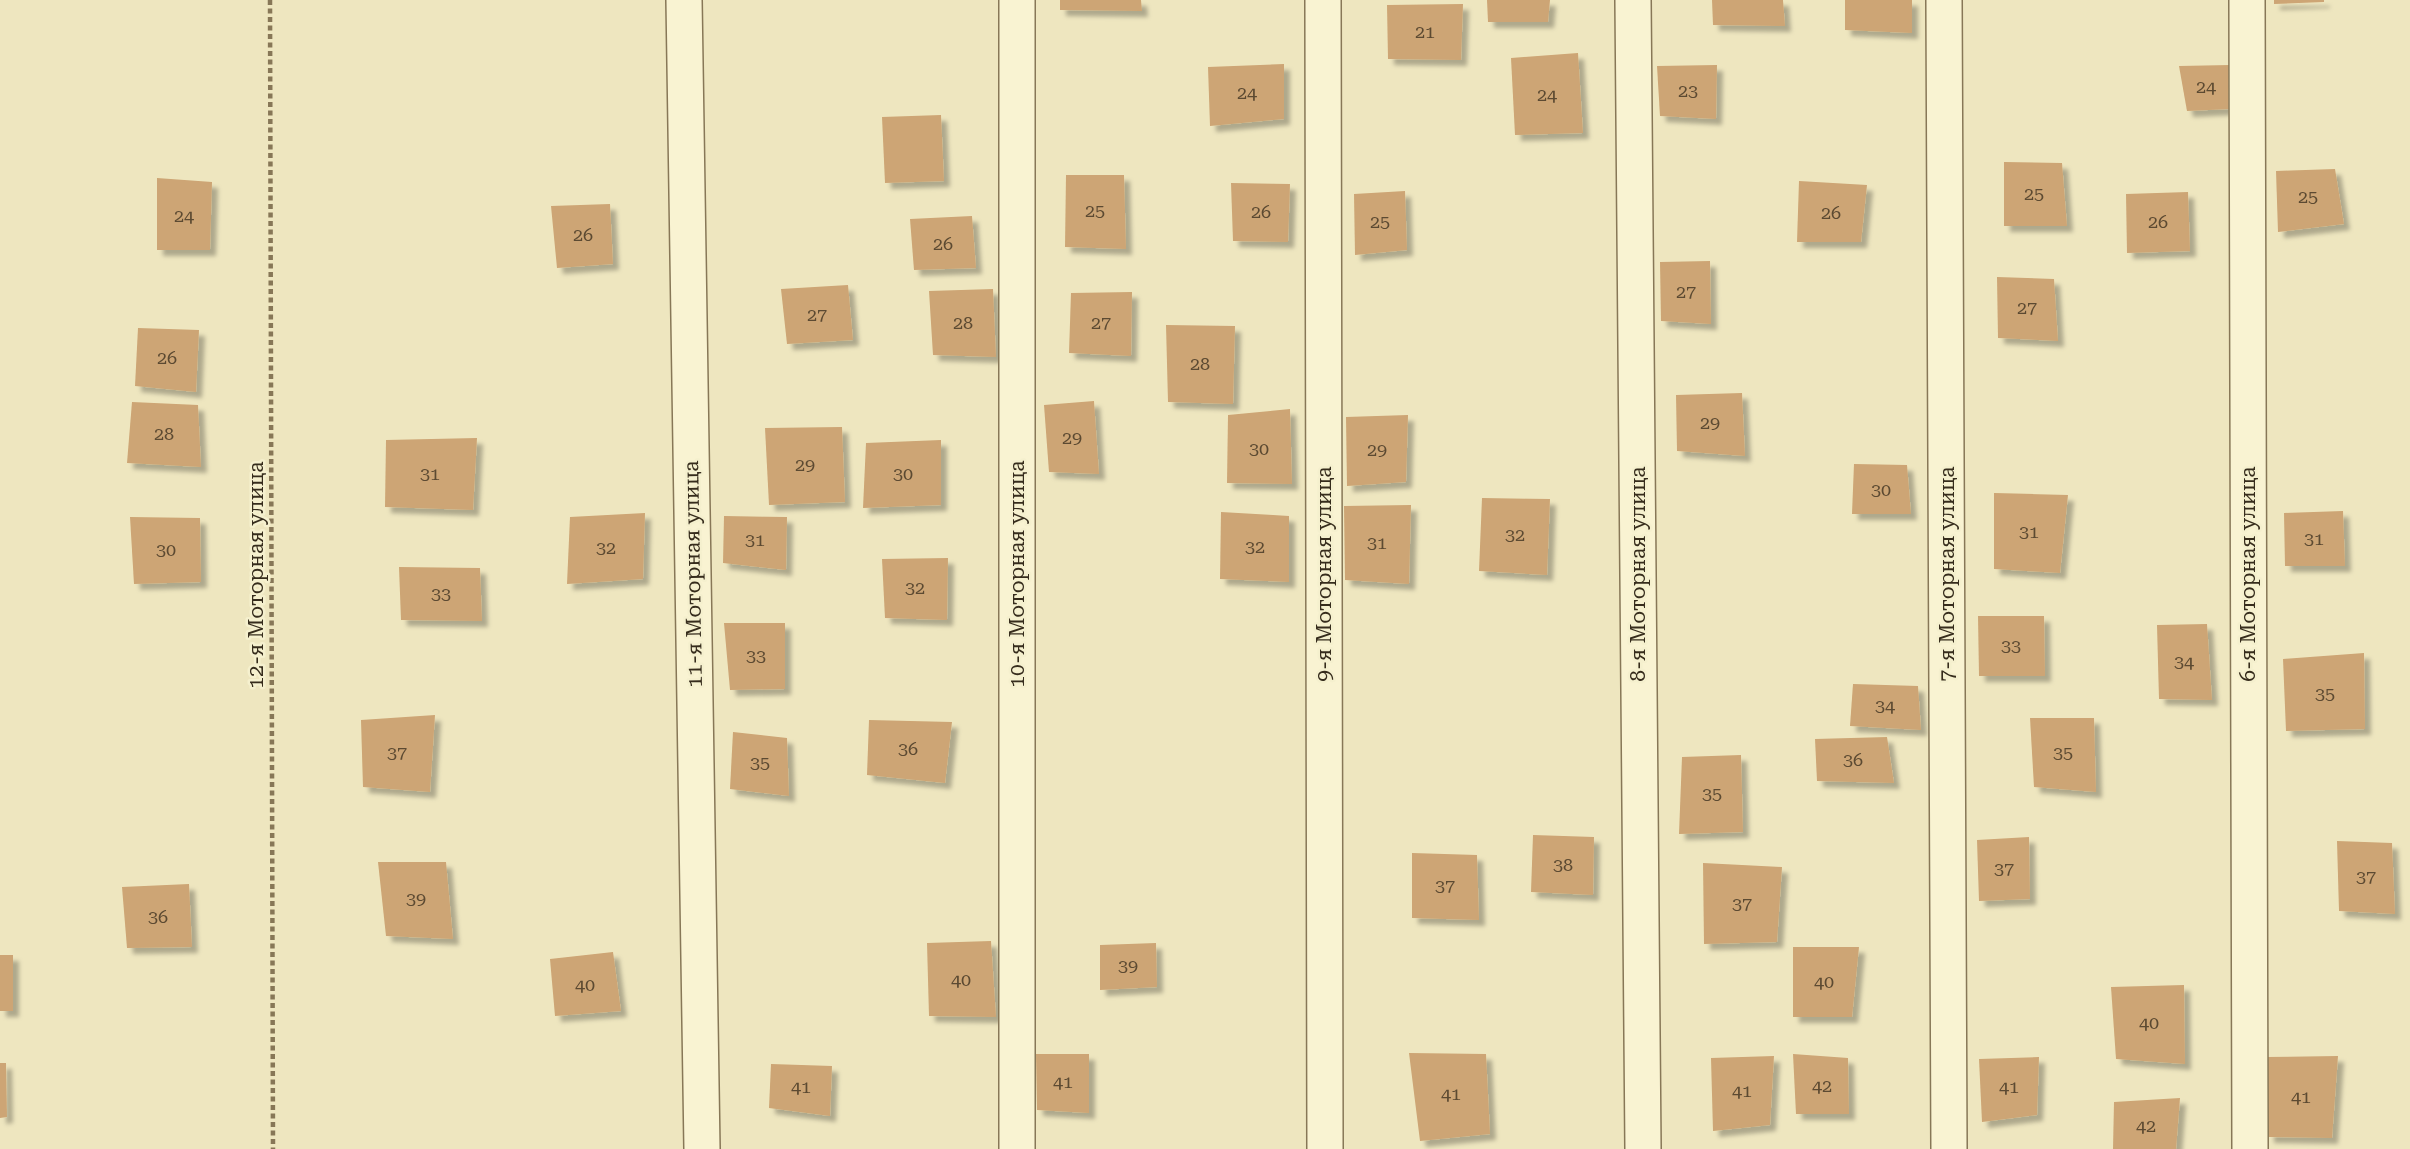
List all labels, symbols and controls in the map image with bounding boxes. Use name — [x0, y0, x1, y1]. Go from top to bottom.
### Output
house number: 21 — [1415, 21, 1435, 42]
house number: 24 — [2196, 76, 2216, 97]
house number: 23 — [1678, 80, 1698, 101]
house number: 24 — [1237, 82, 1257, 103]
house number: 24 — [1537, 84, 1557, 105]
house number: 25 — [2024, 183, 2044, 204]
house number: 25 — [2298, 186, 2318, 207]
house number: 25 — [1085, 200, 1105, 221]
house number: 26 — [1251, 201, 1271, 222]
house number: 26 — [1821, 202, 1841, 223]
house number: 24 — [174, 205, 194, 226]
house number: 25 — [1370, 211, 1390, 232]
house number: 26 — [2148, 211, 2168, 232]
house number: 26 — [573, 224, 593, 245]
house number: 26 — [933, 233, 953, 254]
house number: 27 — [1676, 281, 1696, 302]
house number: 27 — [2017, 297, 2037, 318]
house number: 27 — [807, 304, 827, 325]
house number: 28 — [953, 312, 973, 333]
house number: 27 — [1091, 312, 1111, 333]
house number: 26 — [157, 347, 177, 368]
house number: 28 — [1190, 353, 1210, 374]
house number: 29 — [1700, 412, 1720, 433]
house number: 28 — [154, 423, 174, 444]
house number: 29 — [1062, 427, 1082, 448]
house number: 30 — [1249, 438, 1269, 459]
house number: 29 — [1367, 439, 1387, 460]
house number: 29 — [795, 454, 815, 475]
street label: 11-я Моторная улица — [679, 460, 707, 688]
street label: 10-я Моторная улица — [1005, 460, 1029, 688]
street label: 12-я Моторная улица — [244, 461, 268, 689]
house number: 31 — [420, 463, 440, 484]
house number: 30 — [893, 463, 913, 484]
street label: 9-я Моторная улица — [1312, 466, 1336, 682]
street label: 8-я Моторная улица — [1626, 466, 1650, 682]
street label: 7-я Моторная улица — [1935, 466, 1959, 682]
street label: 6-я Моторная улица — [2236, 466, 2260, 682]
house number: 30 — [1871, 479, 1891, 500]
house number: 31 — [2019, 521, 2039, 542]
house number: 32 — [1505, 524, 1525, 545]
house number: 31 — [2304, 528, 2324, 549]
house number: 31 — [745, 529, 765, 550]
house number: 31 — [1367, 532, 1387, 553]
house number: 32 — [1245, 536, 1265, 557]
house number: 32 — [596, 537, 616, 558]
house number: 30 — [156, 539, 176, 560]
house number: 32 — [905, 577, 925, 598]
house number: 33 — [431, 583, 451, 604]
house number: 33 — [2001, 635, 2021, 656]
house number: 33 — [746, 645, 766, 666]
house number: 34 — [2174, 651, 2194, 672]
house number: 35 — [2315, 683, 2335, 704]
house number: 34 — [1875, 695, 1895, 716]
house number: 36 — [898, 738, 918, 759]
house number: 37 — [387, 742, 407, 763]
house number: 35 — [2053, 742, 2073, 763]
house number: 36 — [1843, 749, 1863, 770]
house number: 35 — [750, 752, 770, 773]
house number: 35 — [1702, 783, 1722, 804]
house number: 38 — [1553, 854, 1573, 875]
house number: 37 — [1994, 858, 2014, 879]
house number: 37 — [2356, 866, 2376, 887]
house number: 37 — [1435, 875, 1455, 896]
house number: 39 — [406, 888, 426, 909]
house number: 37 — [1732, 893, 1752, 914]
house number: 36 — [148, 906, 168, 927]
house number: 39 — [1118, 955, 1138, 976]
house number: 40 — [951, 969, 971, 990]
house number: 40 — [1814, 971, 1834, 992]
house number: 40 — [575, 974, 595, 995]
house number: 40 — [2139, 1012, 2159, 1033]
house number: 41 — [1053, 1071, 1073, 1092]
house number: 42 — [1812, 1075, 1832, 1096]
house number: 41 — [791, 1076, 811, 1097]
house number: 41 — [1999, 1076, 2019, 1097]
house number: 41 — [1732, 1080, 1752, 1101]
house number: 41 — [1441, 1083, 1461, 1104]
house number: 41 — [2291, 1086, 2311, 1107]
house number: 42 — [2136, 1115, 2156, 1136]

